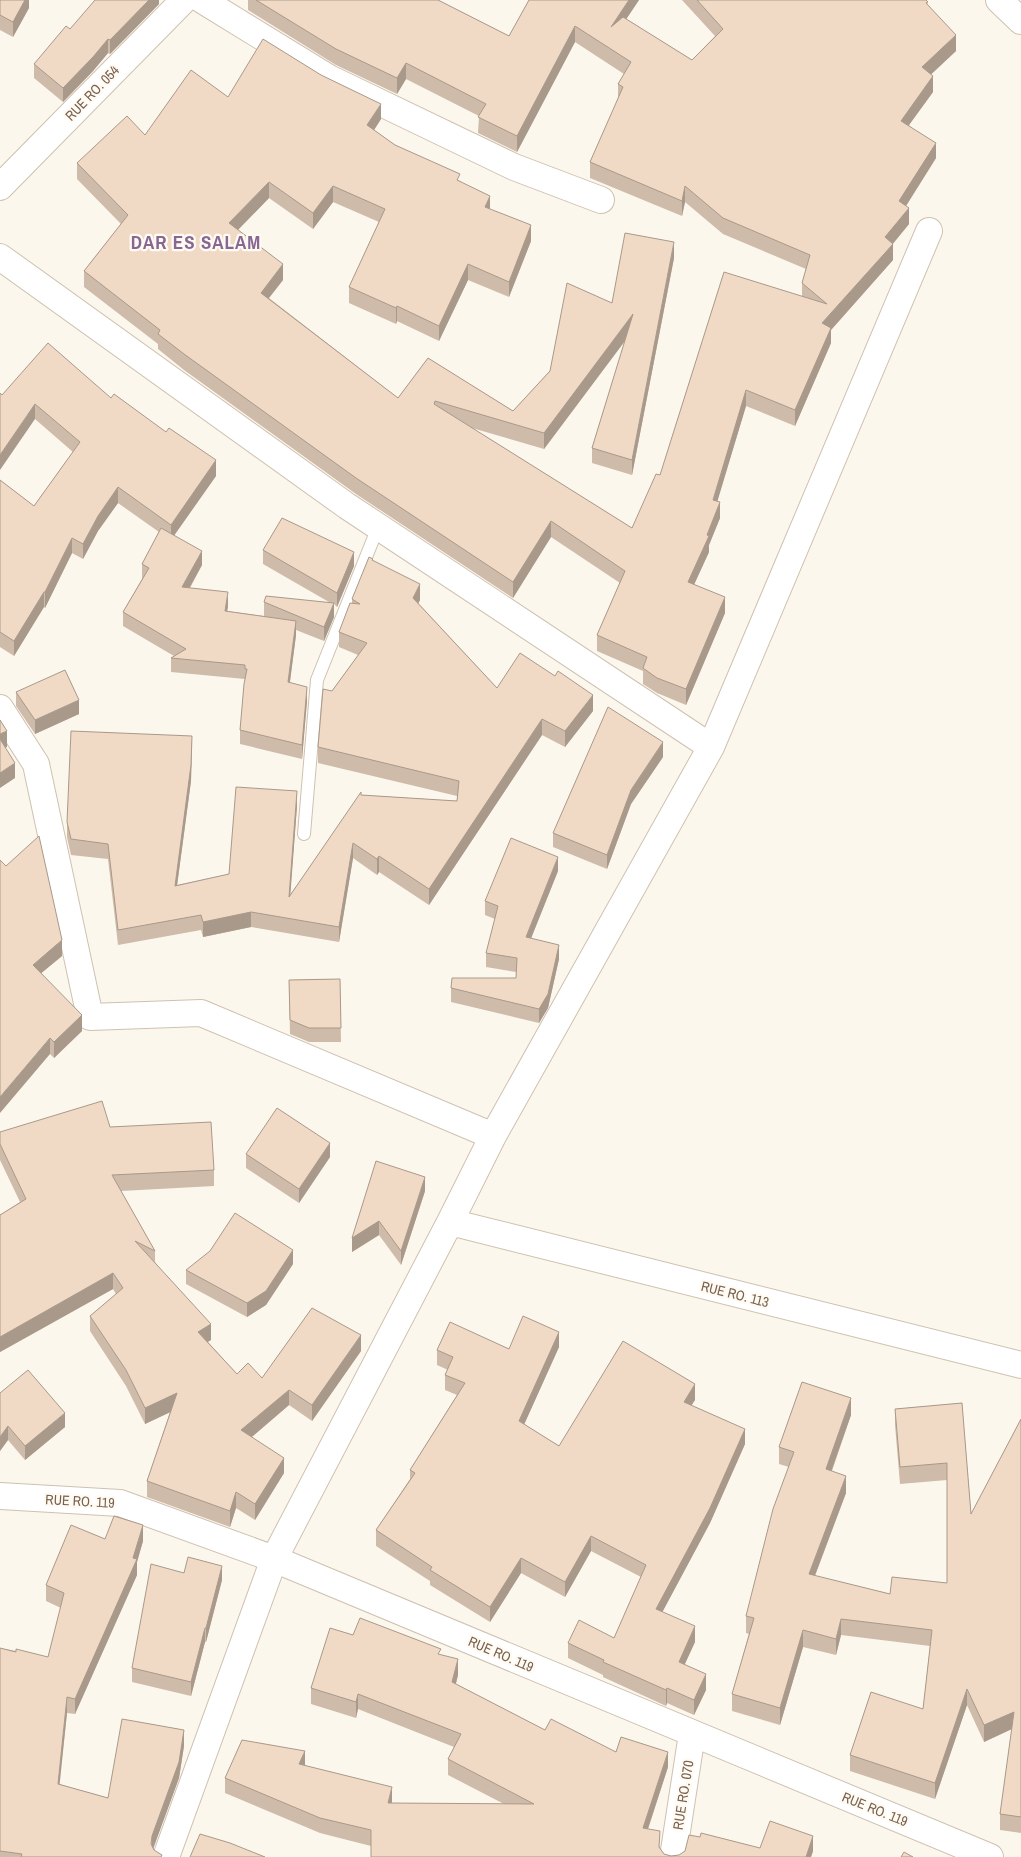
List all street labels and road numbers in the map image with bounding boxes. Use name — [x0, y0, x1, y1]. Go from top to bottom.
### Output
street label: RUE RO. 054 — [61, 61, 123, 124]
street label: RUE RO. 113 — [699, 1277, 771, 1311]
street label: RUE RO. 119 — [45, 1490, 115, 1512]
street label: RUE RO. 119 — [466, 1632, 536, 1676]
street label: RUE RO. 070 — [669, 1759, 697, 1831]
street label: RUE RO. 119 — [839, 1788, 911, 1830]

